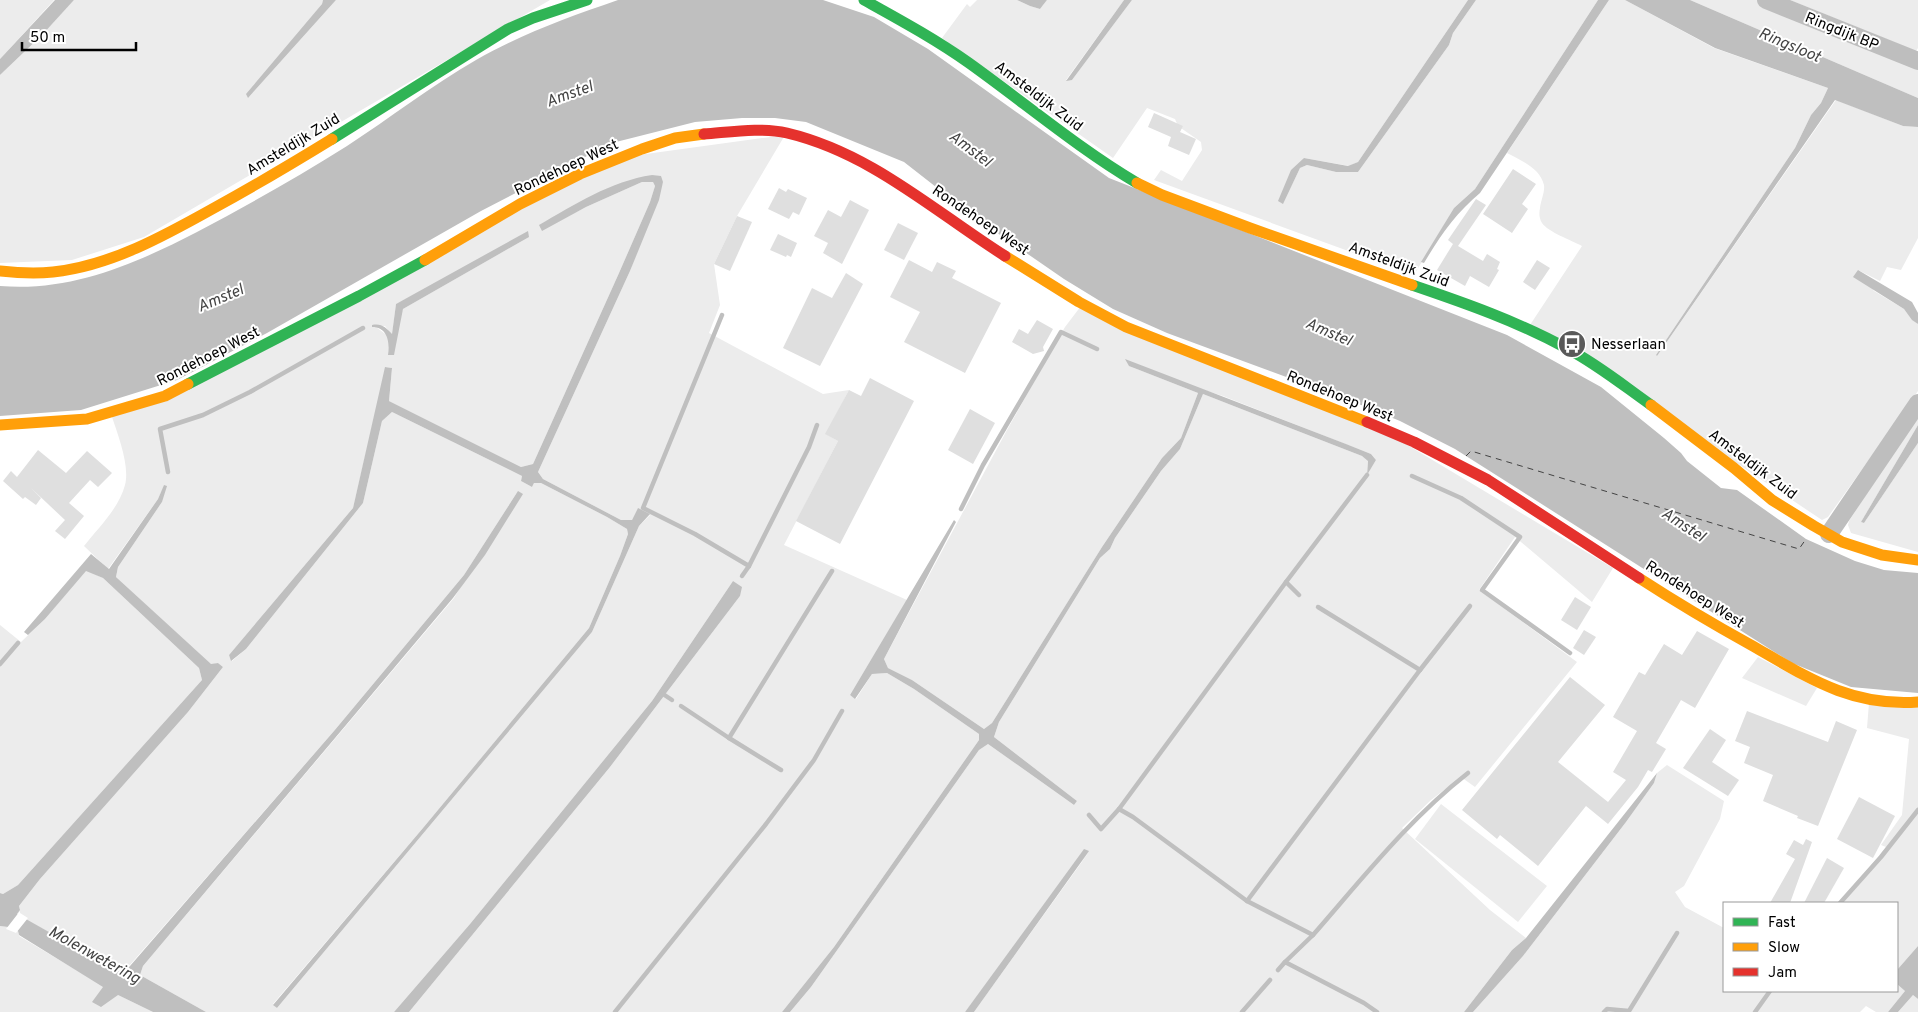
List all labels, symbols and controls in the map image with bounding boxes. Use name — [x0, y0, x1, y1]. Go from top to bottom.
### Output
street label: Ringdijk BP — [1802, 9, 1881, 56]
scale bar — [22, 20, 136, 52]
water label: Ringsloot — [1755, 24, 1824, 68]
text: 50 m — [30, 29, 65, 48]
street label: Amsteldijk Zuid — [990, 58, 1086, 137]
water label: Amstel — [544, 77, 597, 113]
street label: Amsteldijk Zuid — [244, 110, 344, 181]
water label: Amstel — [944, 127, 996, 173]
street label: Rondehoep West — [511, 136, 622, 201]
street label: Rondehoep West — [928, 182, 1032, 261]
street label: Amsteldijk Zuid — [1346, 238, 1451, 292]
water label: Amstel — [195, 280, 248, 317]
water label: Amstel — [1302, 314, 1355, 352]
street label: Rondehoep West — [154, 323, 263, 391]
bus stop icon: Nesserlaan — [1557, 329, 1587, 359]
place label: Nesserlaan — [1591, 336, 1666, 355]
street label: Rondehoep West — [1283, 367, 1395, 427]
street label: Amsteldijk Zuid — [1704, 426, 1800, 505]
water label: Amstel — [1657, 504, 1709, 548]
street label: Rondehoep West — [1641, 557, 1747, 633]
legend — [1723, 902, 1898, 992]
text: Fast — [1768, 914, 1796, 933]
water label: Molenwetering — [45, 922, 144, 989]
text: Slow — [1768, 939, 1800, 958]
text: Jam — [1768, 964, 1797, 983]

